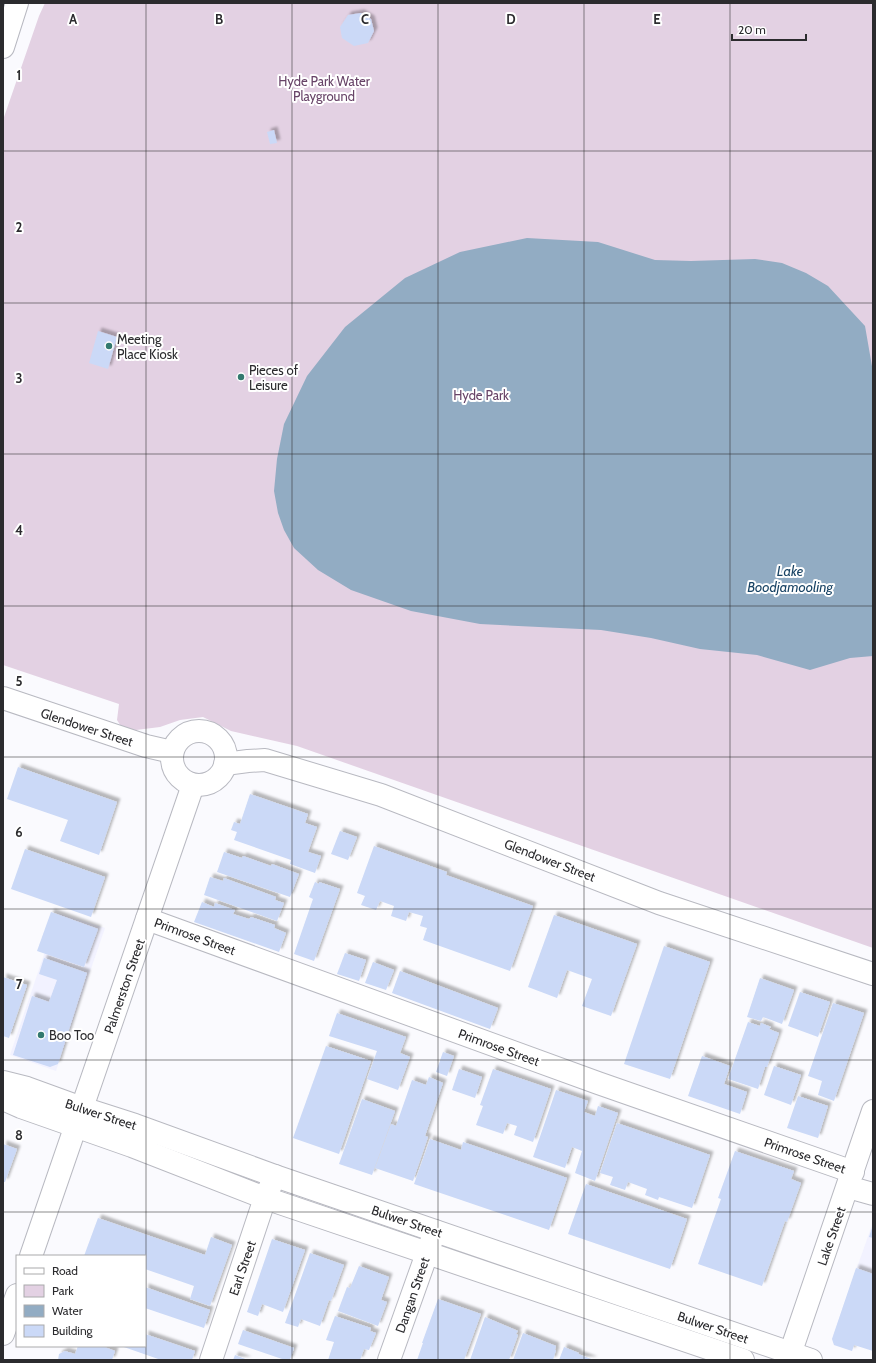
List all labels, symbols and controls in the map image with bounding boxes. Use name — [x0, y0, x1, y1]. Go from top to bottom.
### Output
text: A — [69, 11, 78, 27]
text: B — [215, 11, 223, 27]
text: C — [361, 11, 369, 27]
text: D — [506, 11, 516, 27]
text: E — [653, 11, 661, 27]
scale bar — [732, 16, 806, 42]
text: 20 m — [738, 22, 766, 37]
text: 1 — [17, 67, 21, 83]
park label: Hyde Park Water Playground — [278, 73, 371, 104]
text: 2 — [16, 219, 23, 235]
place label: Meeting Place Kiosk — [117, 331, 178, 362]
marker: Meeting Place Kiosk — [104, 341, 114, 351]
place label: Pieces of Leisure — [249, 362, 299, 393]
text: 3 — [15, 370, 23, 386]
marker: Pieces of Leisure — [236, 372, 246, 382]
park label: Hyde Park — [453, 387, 509, 403]
text: 4 — [15, 522, 23, 538]
water label: Lake Boodjamooling — [747, 562, 833, 596]
text: 5 — [16, 673, 23, 689]
street label: Glendower Street — [39, 705, 136, 750]
text: 6 — [15, 824, 23, 840]
street label: Glendower Street — [502, 835, 598, 885]
street label: Primrose Street — [152, 914, 238, 958]
street label: Palmerston Street — [100, 936, 148, 1036]
text: 7 — [16, 976, 23, 992]
street label: Primrose Street — [456, 1025, 542, 1069]
place label: Boo Too — [49, 1027, 94, 1043]
marker: Boo Too — [36, 1030, 46, 1040]
street label: Bulwer Street — [63, 1095, 139, 1133]
text: 8 — [15, 1127, 23, 1143]
street label: Primrose Street — [762, 1134, 848, 1177]
street label: Bulwer Street — [369, 1201, 445, 1241]
street label: Lake Street — [813, 1204, 849, 1268]
street label: Earl Street — [225, 1238, 259, 1298]
street label: Dangan Street — [392, 1254, 433, 1335]
legend — [16, 1255, 146, 1347]
text: Road — [52, 1263, 78, 1278]
text: Park — [52, 1283, 74, 1298]
text: Water — [52, 1303, 83, 1318]
street label: Bulwer Street — [675, 1307, 751, 1347]
text: Building — [52, 1323, 94, 1338]

